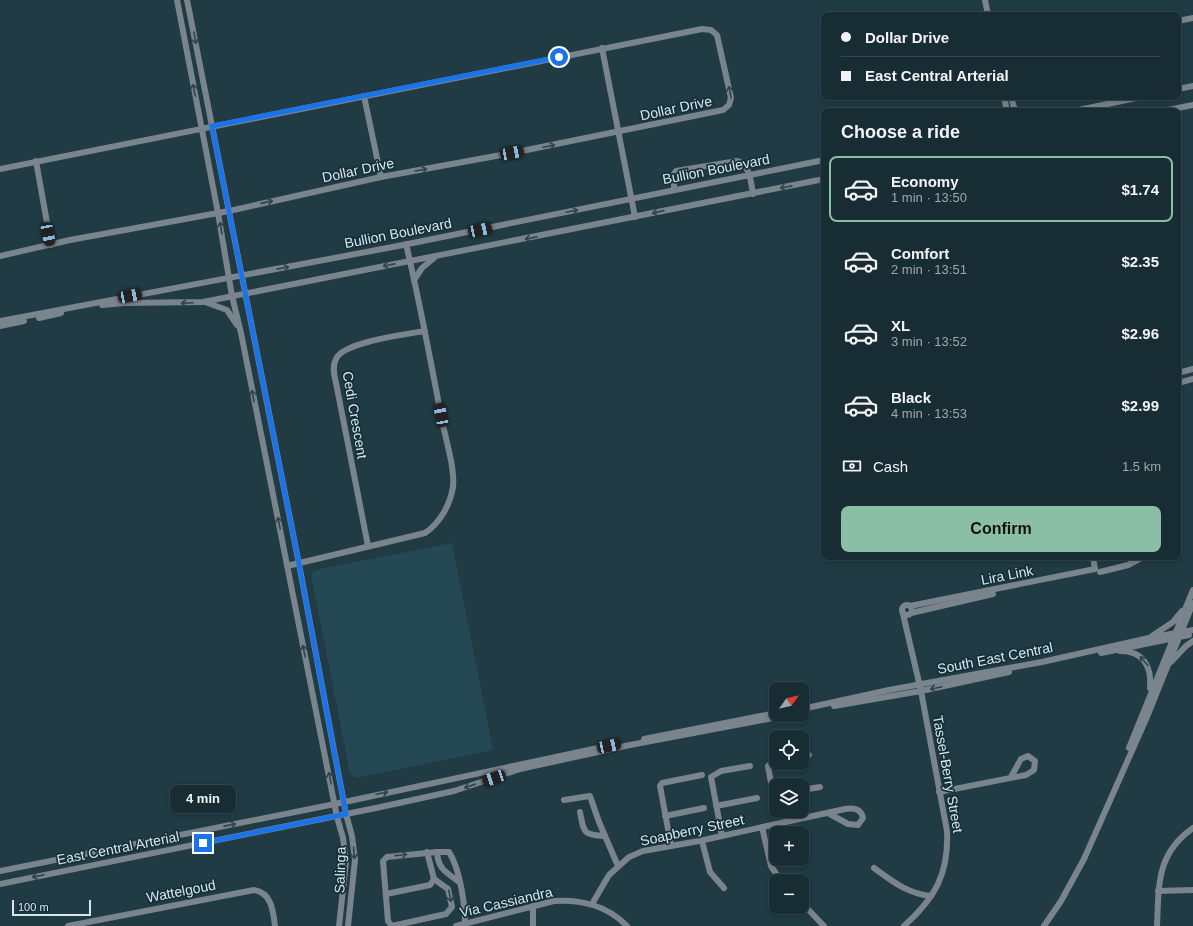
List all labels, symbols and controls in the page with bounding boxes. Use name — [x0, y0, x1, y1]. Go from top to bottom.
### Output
text: Dollar Drive — [865, 29, 949, 46]
one-way arrow — [191, 31, 199, 44]
route start — [550, 48, 568, 66]
text: East Central Arterial — [865, 67, 1009, 84]
one-way arrow — [190, 84, 198, 97]
one-way arrow — [726, 86, 734, 99]
street label: Dollar Drive — [639, 93, 714, 123]
text: Choose a ride — [841, 122, 960, 142]
one-way arrow — [542, 141, 555, 149]
car — [499, 145, 525, 161]
street label: Bullion Boulevard — [661, 151, 771, 187]
street label: Dollar Drive — [321, 155, 396, 185]
one-way arrow — [414, 165, 427, 173]
icon: car — [843, 171, 879, 207]
text: Economy — [891, 173, 959, 190]
text: $1.74 — [1121, 181, 1159, 198]
one-way arrow — [780, 183, 793, 191]
text: 1 min · 13:50 — [891, 190, 967, 205]
one-way arrow — [260, 198, 273, 206]
one-way arrow — [565, 206, 578, 214]
one-way arrow — [652, 209, 665, 217]
street label: Bullion Boulevard — [343, 215, 453, 251]
car — [40, 221, 56, 247]
one-way arrow — [216, 222, 224, 235]
car — [467, 222, 493, 238]
one-way arrow — [525, 234, 538, 242]
icon: car — [843, 243, 879, 279]
text: Comfort — [891, 245, 949, 262]
text: $2.35 — [1121, 253, 1159, 270]
one-way arrow — [383, 261, 396, 269]
text: 2 min · 13:51 — [891, 262, 967, 277]
one-way arrow — [276, 264, 289, 272]
car — [117, 288, 143, 304]
one-way arrow — [181, 299, 194, 307]
icon: car — [843, 315, 879, 351]
text: XL — [891, 317, 910, 334]
text: $2.96 — [1121, 325, 1159, 342]
text: 3 min · 13:52 — [891, 334, 967, 349]
street label: Cedi Crescent — [339, 370, 371, 460]
icon: car — [843, 387, 879, 423]
text: Black — [891, 389, 931, 406]
one-way arrow — [249, 390, 257, 403]
text: $2.99 — [1121, 397, 1159, 414]
car — [433, 402, 449, 428]
text: 4 min · 13:53 — [891, 406, 967, 421]
icon: cash — [841, 455, 863, 477]
text: Cash — [873, 458, 908, 475]
text: 1.5 km — [1122, 459, 1161, 474]
button: Confirm — [841, 506, 1161, 552]
one-way arrow — [274, 517, 282, 530]
street label: Lira Link — [979, 562, 1035, 588]
street label: South East Central — [936, 639, 1054, 677]
one-way arrow — [300, 645, 308, 658]
one-way arrow — [1139, 655, 1148, 666]
north arrow — [769, 682, 809, 722]
map controls — [769, 682, 809, 914]
one-way arrow — [929, 684, 942, 692]
street label: Tassel-Berry Street — [930, 714, 966, 834]
button: locate — [769, 730, 809, 770]
car — [596, 738, 622, 754]
car — [481, 768, 507, 788]
one-way arrow — [325, 772, 333, 785]
button: layers — [769, 778, 809, 818]
one-way arrow — [464, 783, 477, 790]
callout: 4 min — [170, 785, 236, 813]
one-way arrow — [375, 789, 388, 797]
text: 4 min — [186, 791, 220, 806]
street label: Soapberry Street — [639, 811, 746, 849]
one-way arrow — [224, 820, 237, 828]
button: + — [769, 826, 809, 866]
street label: East Central Arterial — [55, 828, 181, 868]
route end — [194, 834, 212, 852]
street label: Salinga — [331, 846, 349, 894]
one-way arrow — [351, 846, 358, 859]
one-way arrow — [394, 851, 407, 859]
one-way arrow — [32, 873, 45, 881]
button: − — [769, 874, 809, 914]
street label: Wattelgoud — [145, 876, 217, 906]
street label: Via Cassiandra — [458, 884, 554, 920]
one-way arrow — [446, 890, 454, 903]
scale bar — [12, 898, 91, 917]
text: 100 m — [18, 901, 49, 913]

